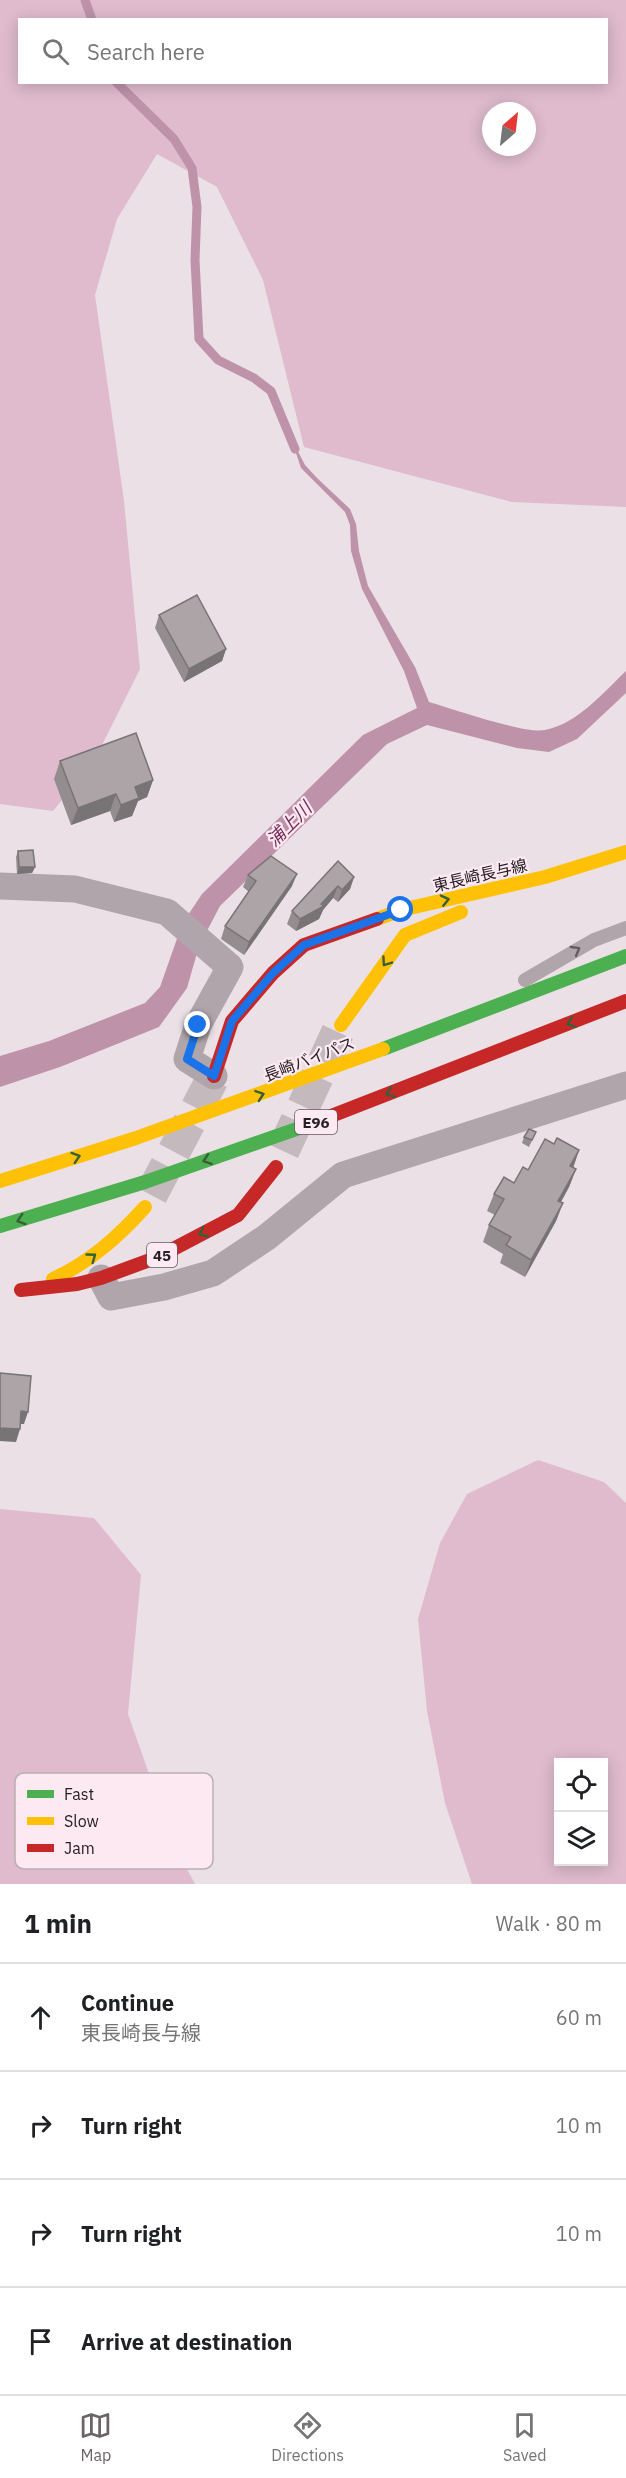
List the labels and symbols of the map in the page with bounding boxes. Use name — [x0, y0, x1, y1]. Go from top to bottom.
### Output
north arrow — [482, 102, 536, 156]
water label: 浦上川 — [262, 795, 318, 851]
street label: 東長崎長与線 — [431, 854, 529, 896]
one-way arrow — [439, 894, 449, 907]
route start — [387, 896, 413, 922]
one-way arrow — [570, 946, 580, 958]
one-way arrow — [382, 955, 393, 966]
route end — [184, 1011, 210, 1037]
one-way arrow — [567, 1015, 577, 1028]
street label: 長崎バイパス — [261, 1033, 357, 1085]
one-way arrow — [385, 1086, 396, 1099]
one-way arrow — [254, 1089, 265, 1102]
road number: E96 — [295, 1110, 337, 1134]
one-way arrow — [70, 1152, 81, 1164]
one-way arrow — [202, 1153, 213, 1166]
one-way arrow — [16, 1213, 27, 1225]
one-way arrow — [199, 1226, 210, 1237]
road number: 45 — [147, 1243, 177, 1267]
one-way arrow — [86, 1253, 97, 1264]
legend — [15, 1773, 213, 1869]
text: Fast — [64, 1784, 94, 1804]
text: Slow — [64, 1811, 99, 1831]
text: Jam — [64, 1838, 95, 1858]

